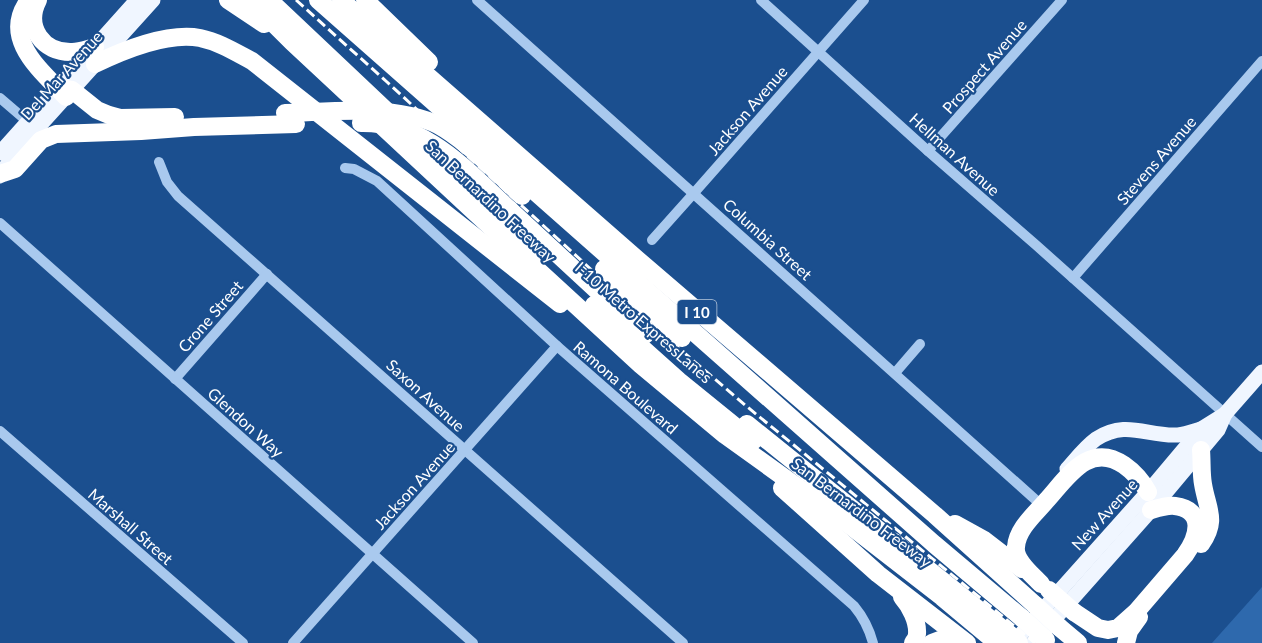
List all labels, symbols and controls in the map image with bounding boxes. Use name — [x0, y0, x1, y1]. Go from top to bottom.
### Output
street label: Prospect Avenue — [938, 15, 1030, 117]
street label: Del Mar Avenue — [16, 27, 106, 123]
street label: Jackson Avenue — [703, 62, 791, 158]
street label: Hellman Avenue — [906, 109, 1004, 199]
street label: Stevens Avenue — [1112, 112, 1200, 208]
street label: San Bernardino Freeway — [422, 136, 560, 267]
street label: Columbia Street — [720, 194, 816, 284]
street label: I-10 Metro ExpressLanes — [572, 258, 716, 387]
street label: Crone Street — [174, 276, 246, 356]
road number: I 10 — [678, 300, 716, 324]
street label: Ramona Boulevard — [570, 337, 682, 437]
street label: Saxon Avenue — [383, 355, 469, 435]
street label: Glendon Way — [204, 383, 288, 461]
street label: Jackson Avenue — [370, 437, 458, 533]
street label: San Bernardino Freeway — [788, 453, 936, 571]
street label: New Avenue — [1067, 475, 1141, 553]
street label: Marshall Street — [85, 484, 177, 568]

